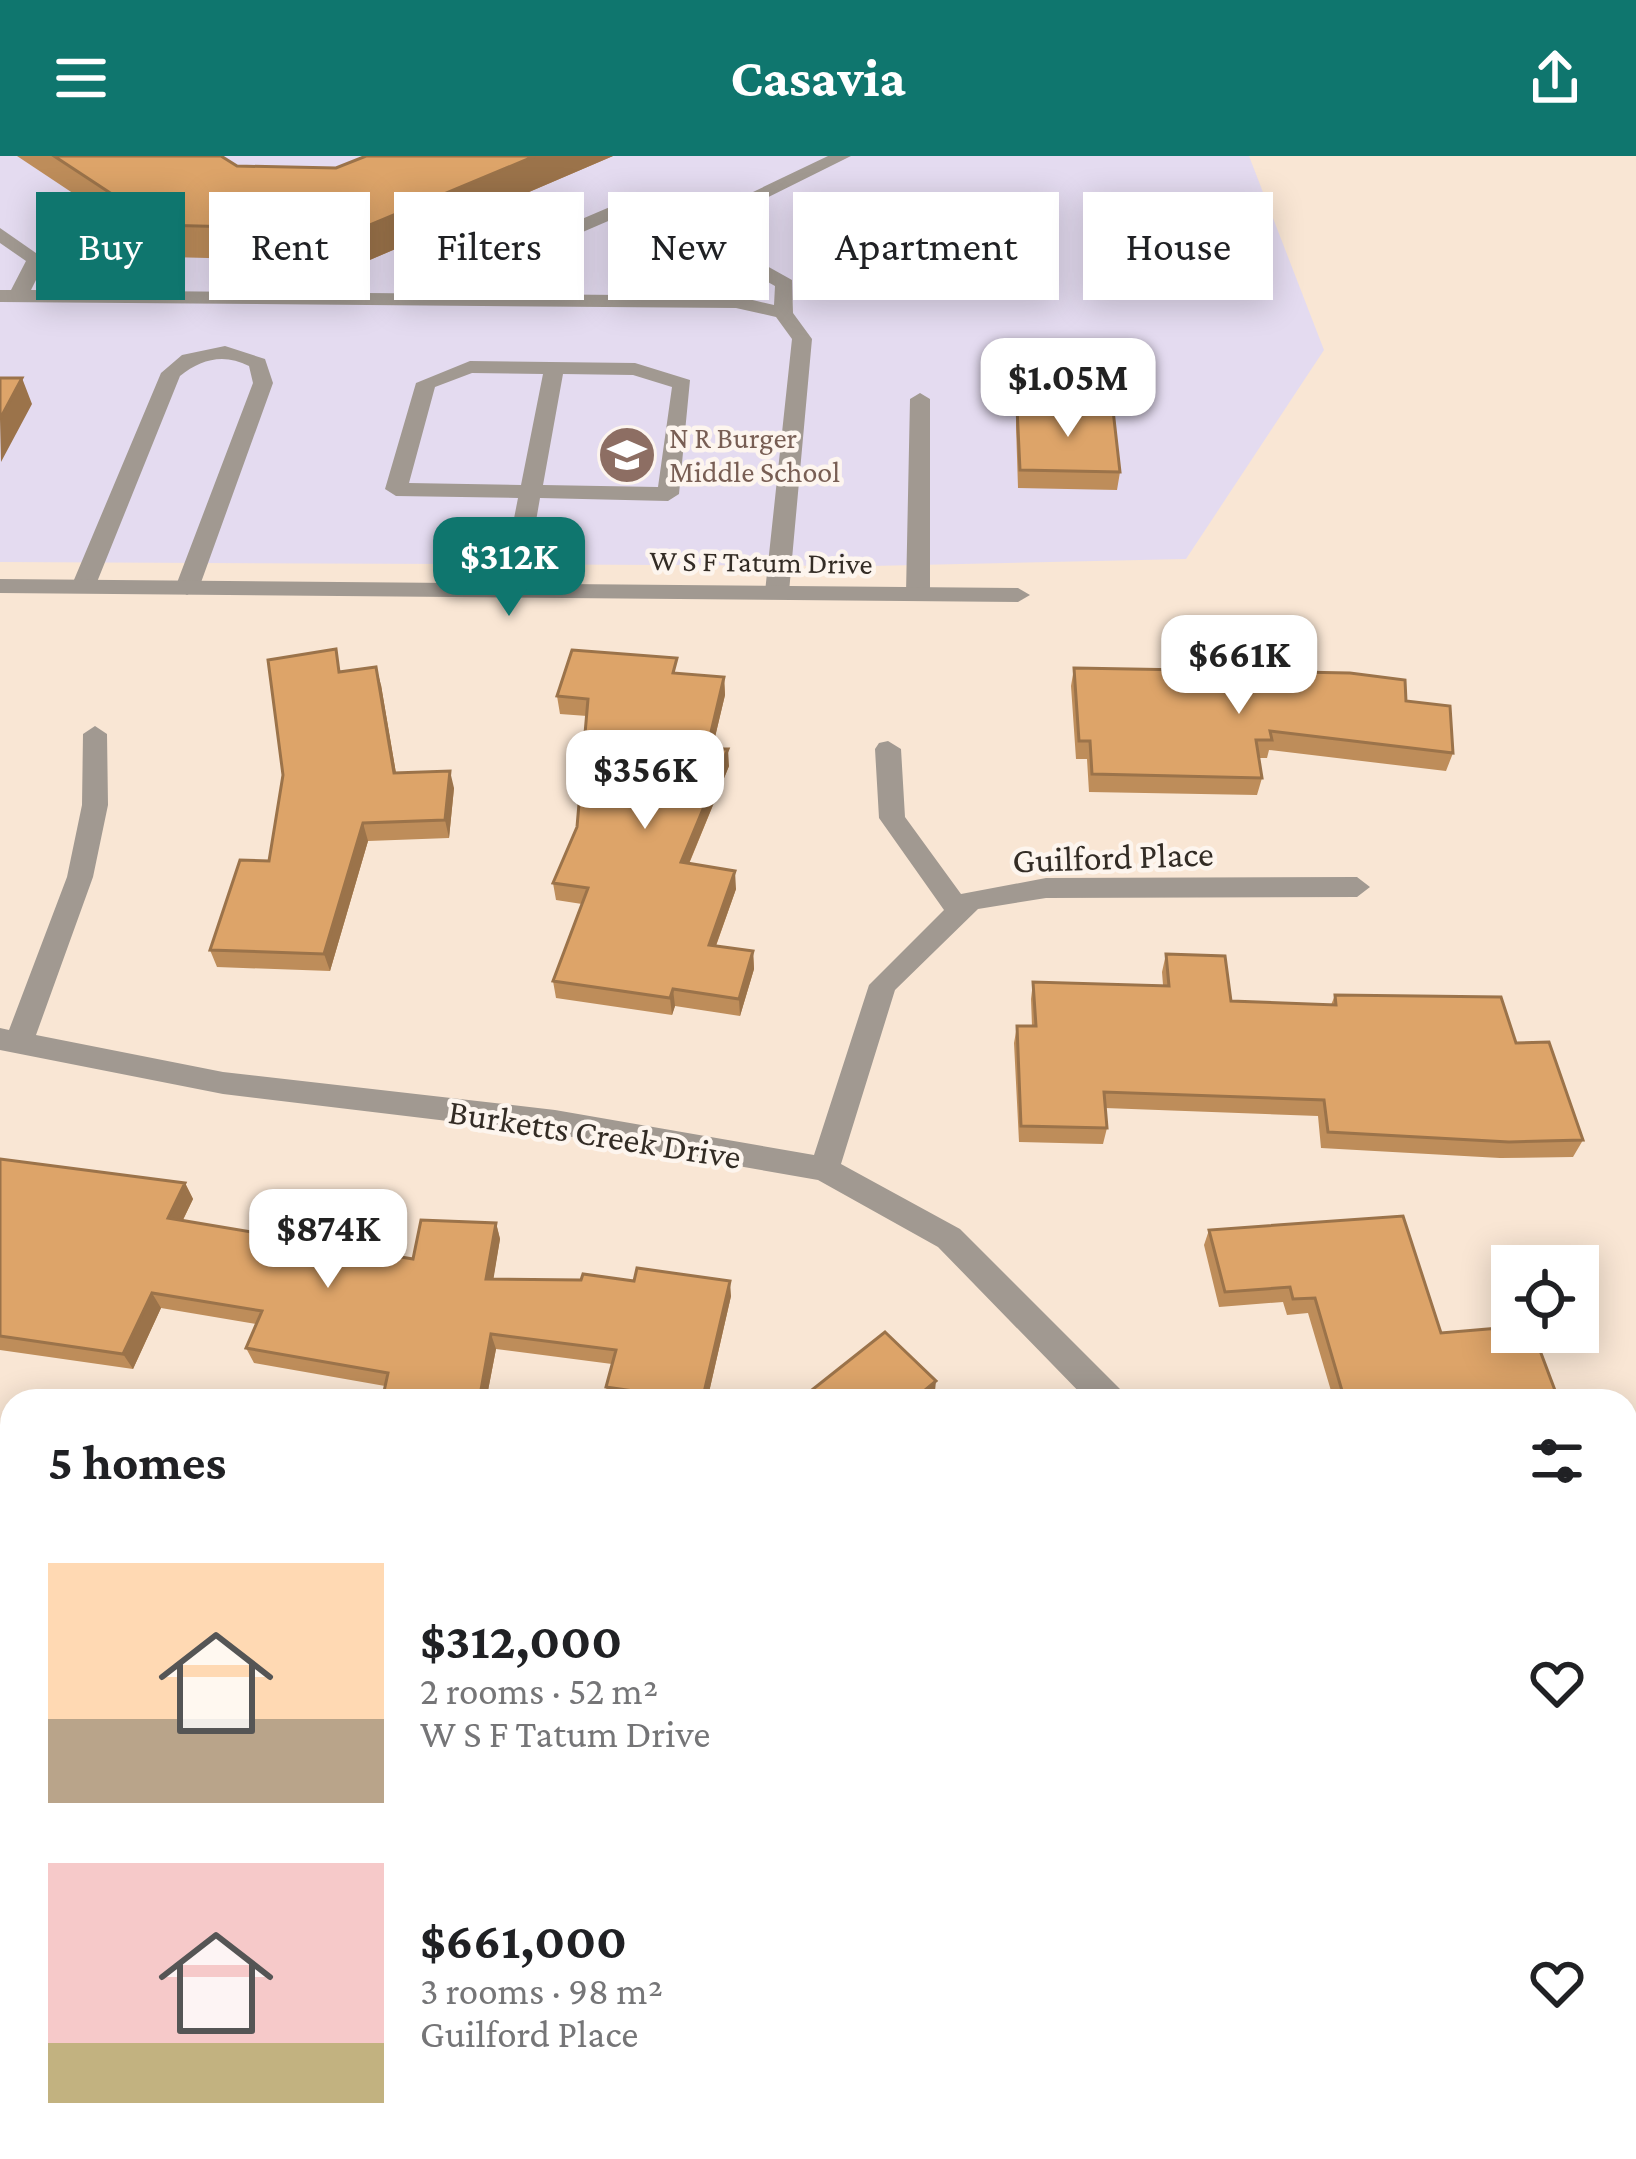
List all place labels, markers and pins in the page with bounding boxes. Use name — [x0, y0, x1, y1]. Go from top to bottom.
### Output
pin: $1.05M — [970, 338, 1166, 440]
place label: N R Burger Middle School — [669, 421, 840, 488]
school or university icon: N R Burger Middle School — [596, 424, 658, 486]
pin: $312K — [425, 517, 593, 619]
pin: $661K — [1155, 615, 1323, 717]
pin: $356K — [561, 730, 729, 832]
pin: $874K — [244, 1189, 412, 1291]

